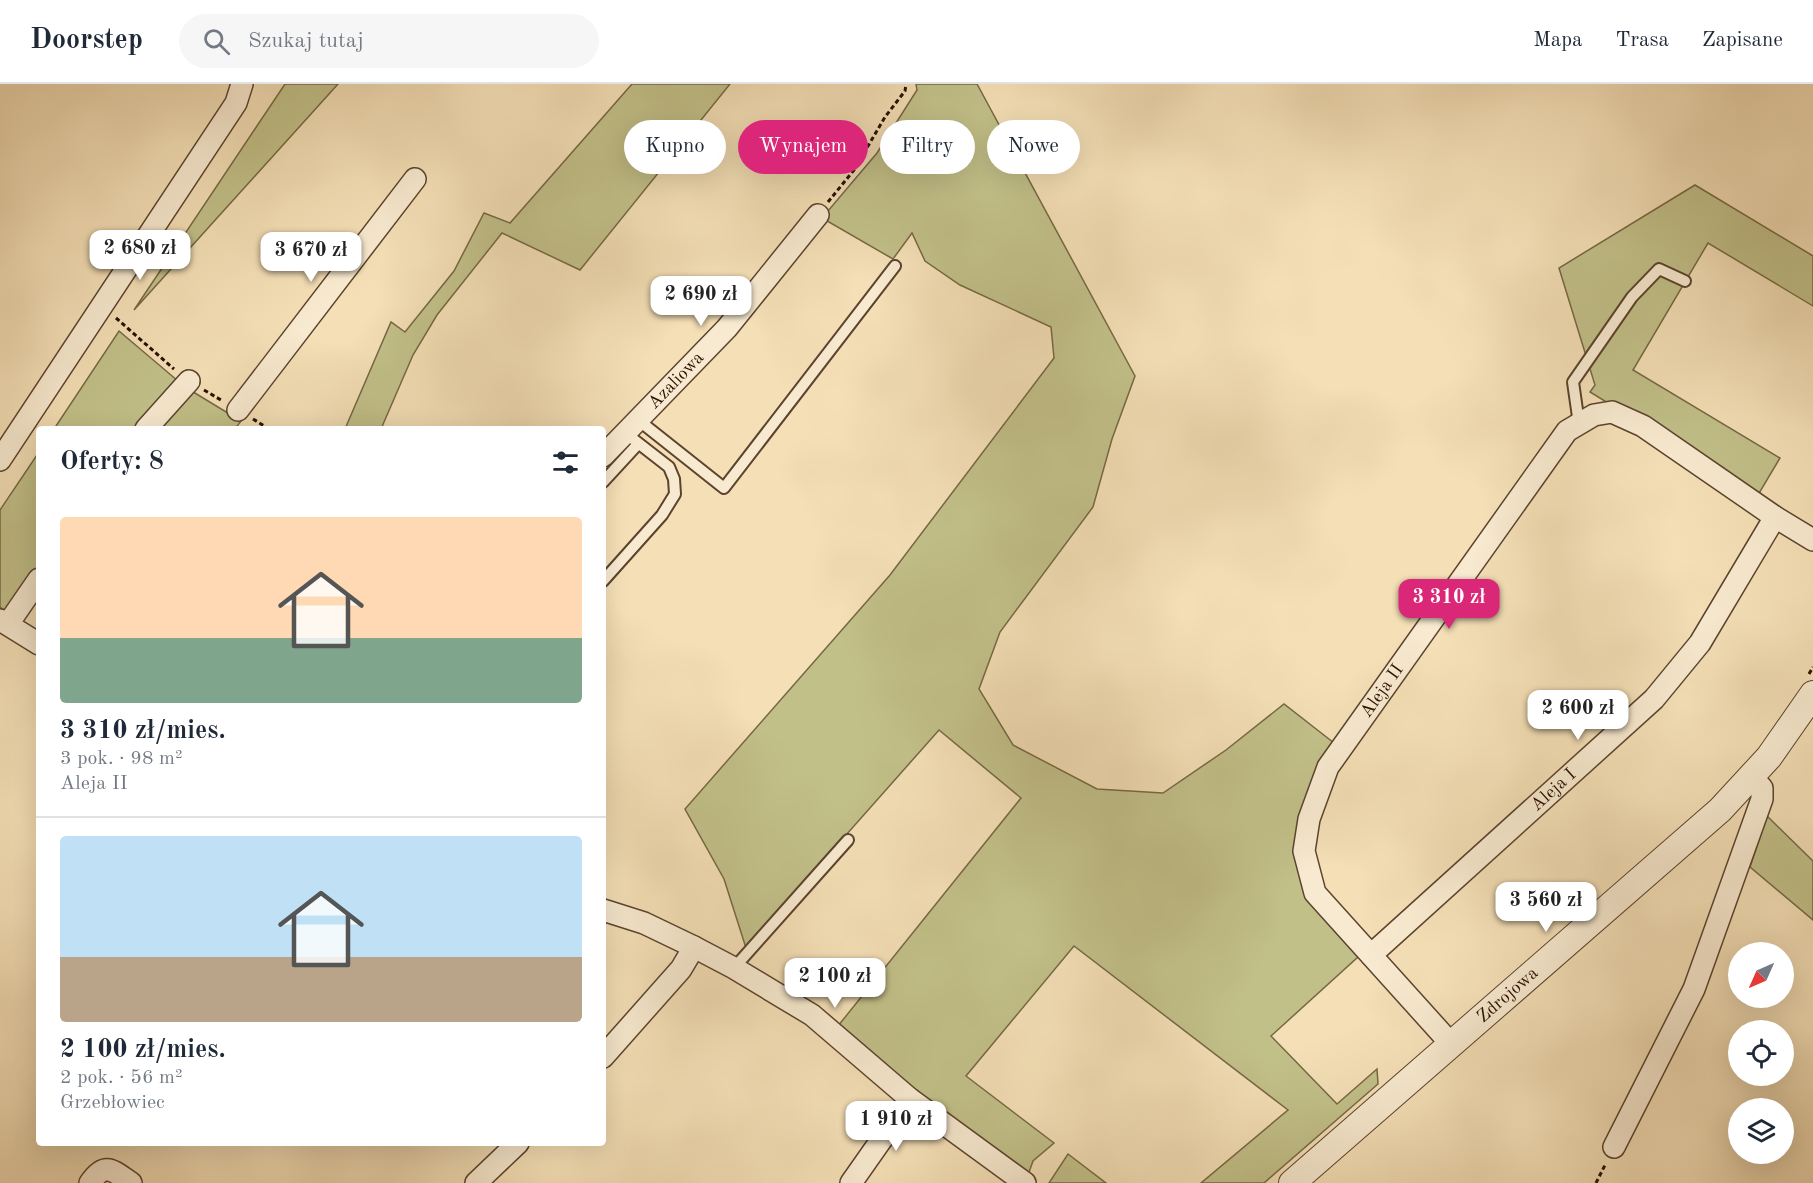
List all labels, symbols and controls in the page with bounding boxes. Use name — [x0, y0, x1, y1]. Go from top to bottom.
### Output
search box — [179, 14, 599, 68]
icon: search — [200, 25, 233, 58]
text: Doorstep — [30, 27, 143, 55]
text: Szukaj tutaj — [248, 30, 364, 52]
text: Mapa — [1533, 30, 1582, 51]
text: Trasa — [1615, 30, 1669, 51]
text: Zapisane — [1702, 30, 1783, 51]
chip: Kupno — [624, 120, 726, 174]
chip: Wynajem — [738, 120, 868, 174]
chip: Filtry — [880, 120, 975, 174]
chip: Nowe — [987, 120, 1080, 174]
pin: 2 680 zł — [78, 230, 202, 281]
pin: 3 670 zł — [249, 232, 373, 283]
text: 2 680 zł — [104, 239, 176, 259]
text: 3 670 zł — [275, 241, 347, 261]
pin: 2 690 zł — [639, 276, 763, 327]
text: 2 690 zł — [665, 285, 737, 305]
street label: Azaliowa — [645, 349, 707, 412]
icon: filters — [549, 446, 582, 479]
text: Oferty: 8 — [60, 449, 164, 475]
icon: home — [267, 556, 375, 664]
pin: 3 310 zł — [1387, 579, 1511, 630]
text: 3 310 zł — [1413, 588, 1485, 608]
street label: Aleja II — [1357, 661, 1407, 721]
pin: 2 600 zł — [1516, 690, 1640, 741]
text: 2 600 zł — [1542, 699, 1614, 719]
text: 3 310 zł/mies. — [60, 718, 226, 744]
text: 3 pok. · 98 m² — [60, 749, 183, 769]
street label: Aleja I — [1527, 765, 1579, 815]
text: Aleja II — [60, 774, 128, 794]
icon: home — [267, 875, 375, 983]
pin: 3 560 zł — [1484, 882, 1608, 933]
text: 3 560 zł — [1510, 891, 1582, 911]
north arrow — [1728, 942, 1794, 1008]
map controls — [1728, 942, 1794, 1164]
pin: 2 100 zł — [773, 958, 897, 1009]
street label: Zdrojowa — [1474, 964, 1542, 1026]
text: 2 100 zł — [799, 967, 871, 987]
button: locate — [1728, 1020, 1794, 1086]
text: 2 100 zł/mies. — [60, 1037, 226, 1063]
text: 2 pok. · 56 m² — [60, 1068, 183, 1088]
text: Grzebłowiec — [60, 1093, 165, 1113]
button: layers — [1728, 1098, 1794, 1164]
pin: 1 910 zł — [834, 1101, 958, 1152]
text: 1 910 zł — [860, 1110, 932, 1130]

